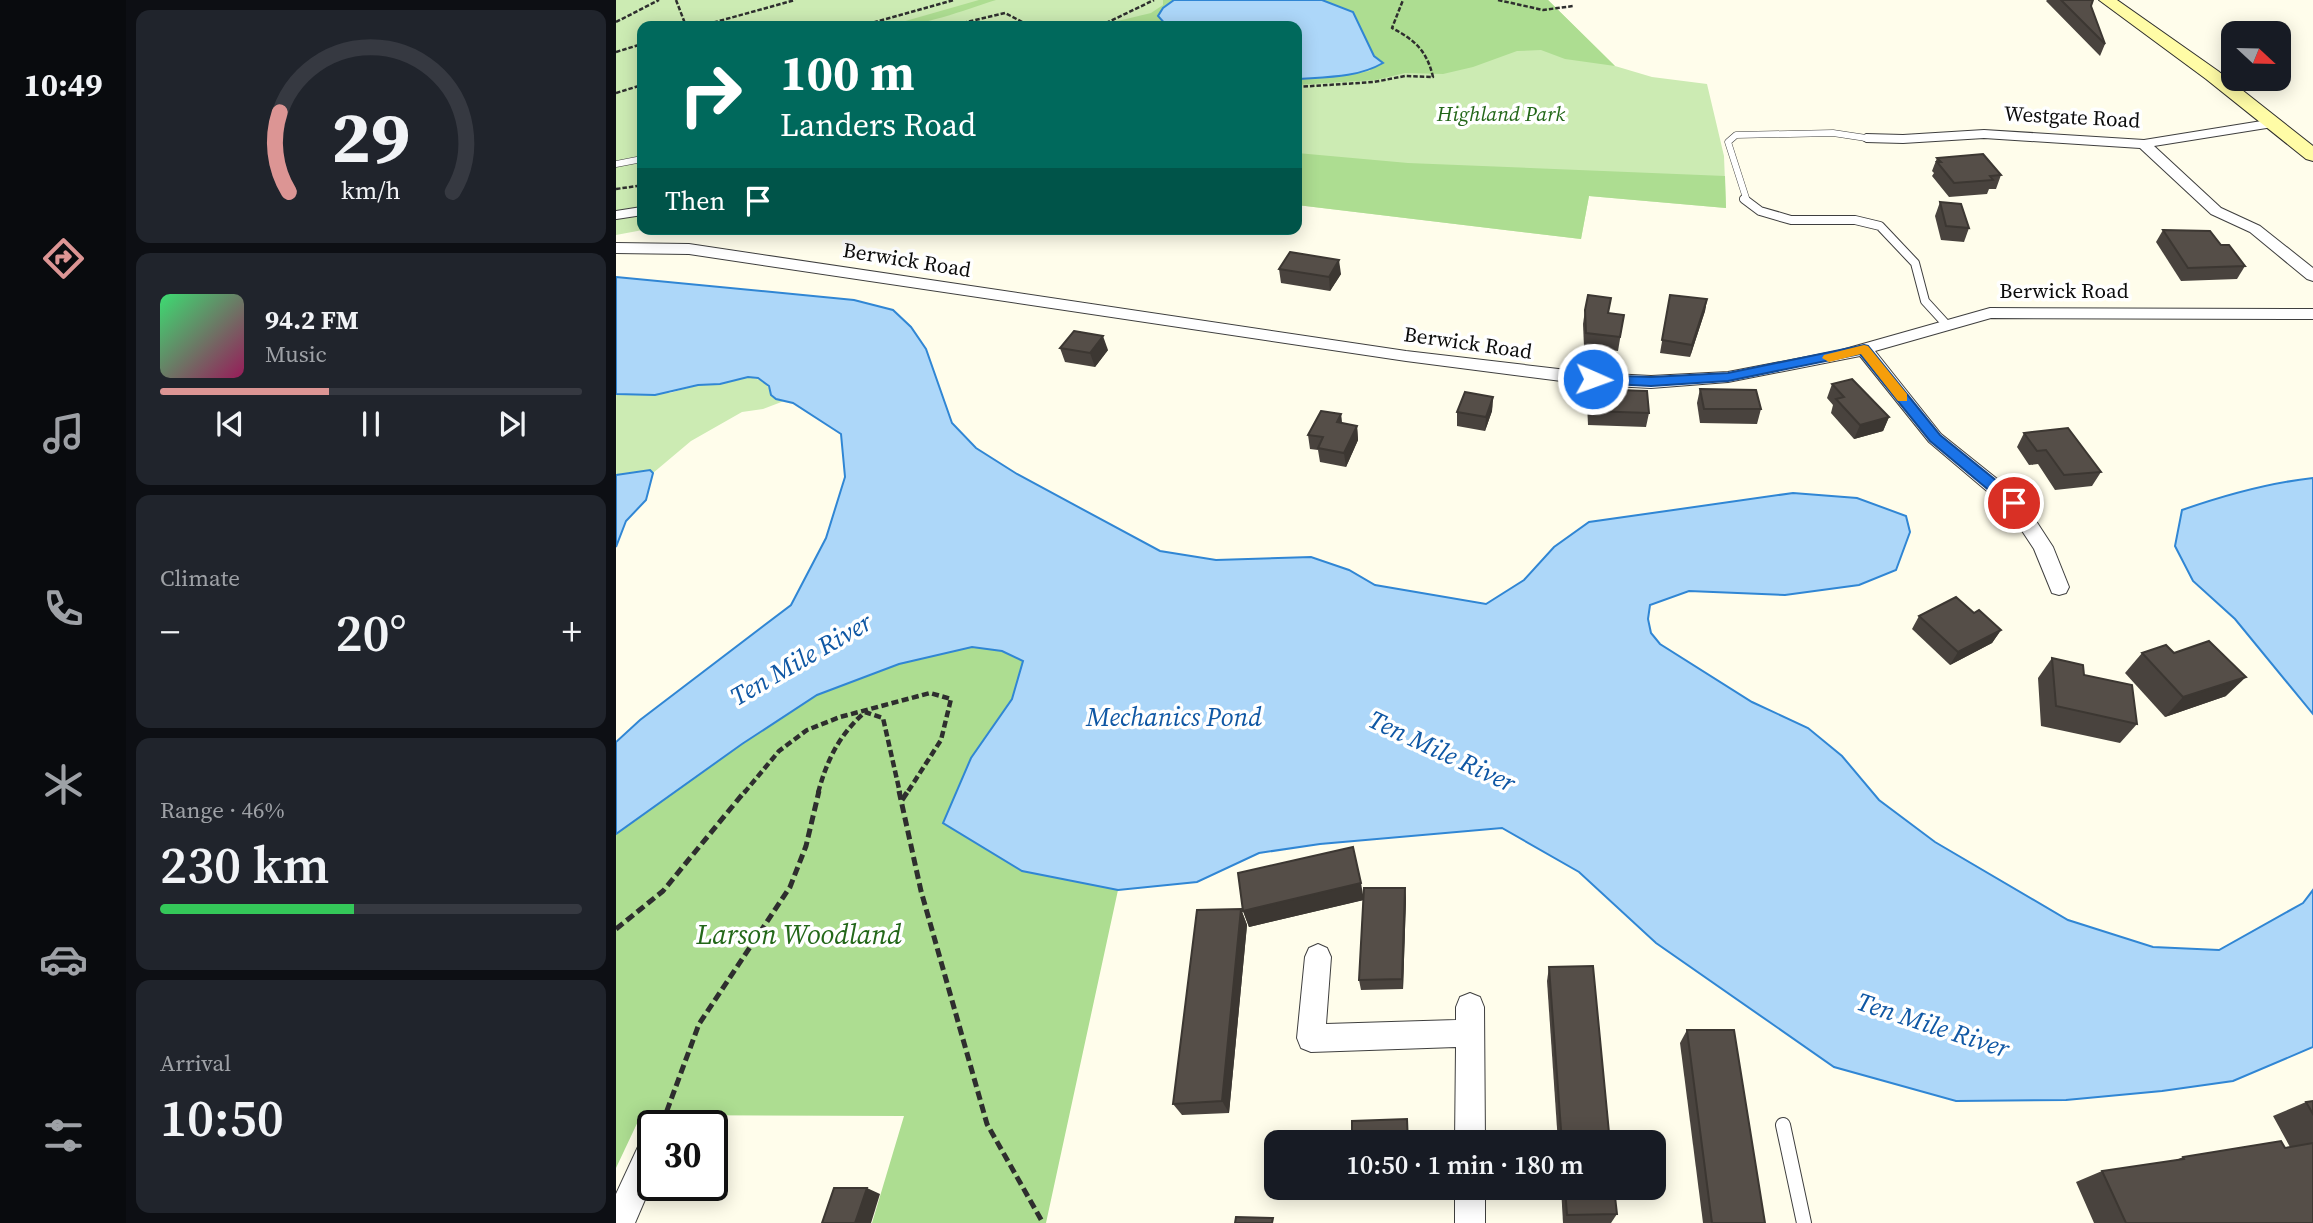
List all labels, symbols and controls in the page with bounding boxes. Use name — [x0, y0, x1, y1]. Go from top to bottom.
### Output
north arrow — [2221, 21, 2291, 91]
map controls — [2221, 21, 2291, 91]
text: 100 m — [780, 39, 915, 106]
icon: right — [665, 49, 756, 140]
text: 10:49 — [24, 63, 102, 107]
text: 29 — [332, 88, 410, 187]
street label: Westgate Road — [2003, 98, 2141, 135]
park label: Highland Park — [1436, 99, 1565, 128]
text: Landers Road — [780, 103, 976, 147]
text: km/h — [341, 173, 401, 207]
icon: arrive — [739, 182, 777, 220]
text: Then — [665, 183, 725, 219]
icon: directions — [39, 234, 88, 283]
street label: Berwick Road — [841, 235, 973, 284]
street label: Berwick Road — [1999, 276, 2129, 305]
text: 94.2 FM — [265, 302, 359, 338]
street label: Berwick Road — [1402, 319, 1534, 366]
text: Music — [265, 338, 327, 370]
position arrow — [1556, 342, 1630, 416]
icon: previous — [211, 405, 249, 443]
icon: pause — [352, 405, 390, 443]
icon: next — [493, 405, 531, 443]
icon: music — [39, 409, 88, 458]
pin — [1984, 473, 2044, 533]
icon: arrive — [1995, 484, 2033, 522]
text: Climate — [160, 562, 240, 594]
icon: phone — [39, 584, 88, 633]
text: 20° — [335, 597, 407, 668]
water label: Ten Mile River — [723, 604, 879, 714]
text: − — [160, 606, 180, 658]
text: + — [562, 606, 582, 658]
water label: Mechanics Pond — [1085, 699, 1262, 735]
water label: Ten Mile River — [1363, 701, 1522, 801]
icon: climate — [39, 760, 88, 809]
text: Range · 46% — [160, 794, 285, 826]
text: 230 km — [160, 829, 329, 900]
park label: Larson Woodland — [695, 915, 902, 953]
icon: car — [39, 935, 88, 984]
water label: Ten Mile River — [1852, 983, 2014, 1067]
text: Arrival — [160, 1047, 231, 1079]
text: 10:50 — [160, 1082, 284, 1153]
speed limit sign: 30 — [637, 1110, 728, 1201]
icon: filters — [39, 1111, 88, 1160]
text: 10:50 · 1 min · 180 m — [1346, 1147, 1584, 1183]

